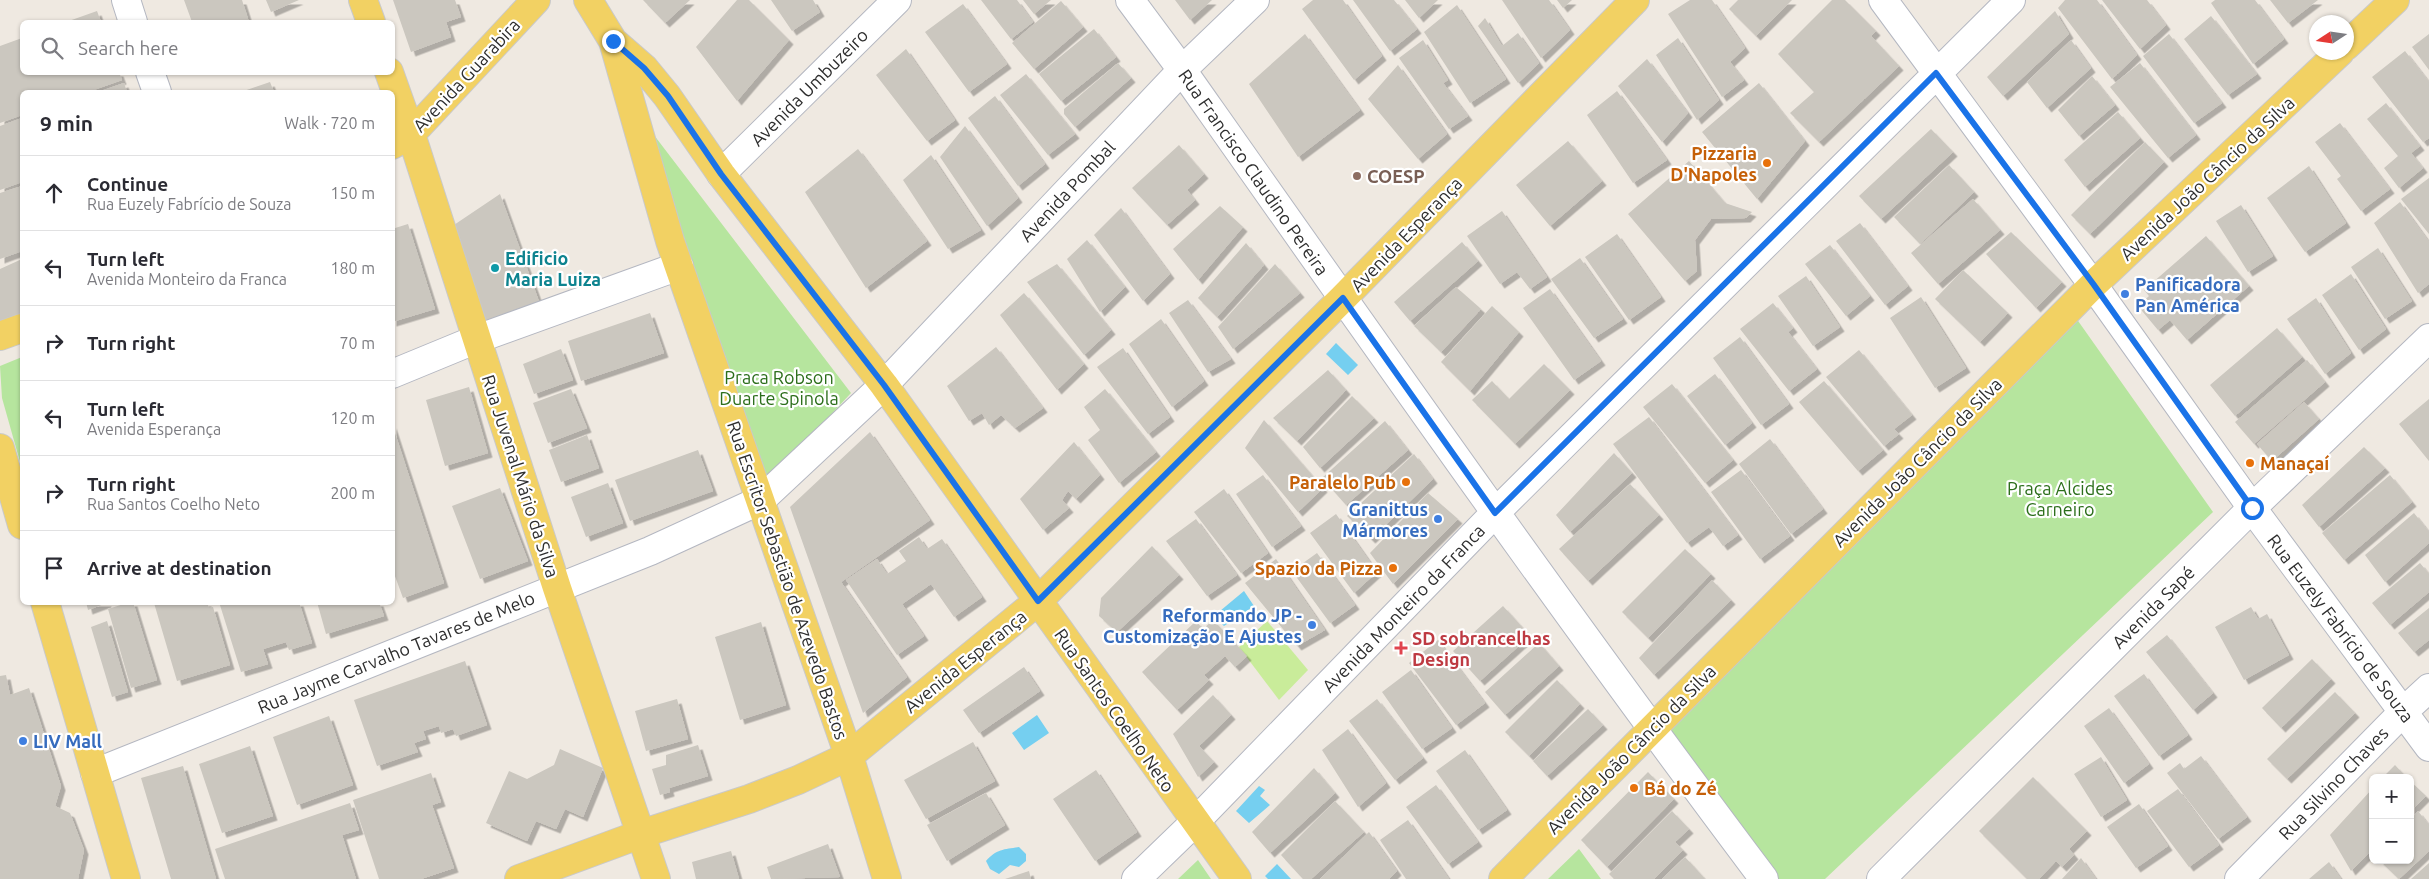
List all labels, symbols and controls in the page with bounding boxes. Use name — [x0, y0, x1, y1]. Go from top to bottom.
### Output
street label: Avenida Guarabira — [408, 14, 524, 136]
north arrow — [2309, 15, 2354, 60]
search box — [20, 20, 395, 75]
street label: Avenida Umbuzeiro — [746, 24, 872, 150]
route end — [602, 30, 625, 53]
icon: search — [38, 34, 66, 62]
text: Search here — [78, 37, 178, 59]
street label: Rua Francisco Claudino Pereira — [1175, 65, 1333, 279]
street label: Avenida João Câncio da Silva — [2116, 92, 2298, 264]
text: 9 min — [40, 111, 93, 135]
text: Walk · 720 m — [284, 114, 375, 132]
street label: Avenida Pombal — [1015, 136, 1119, 245]
place label: Pizzaria D'Napoles — [1670, 143, 1757, 184]
marker: Pizzaria D'Napoles — [1761, 157, 1773, 169]
place label: COESP — [1367, 166, 1425, 186]
marker: COESP — [1351, 170, 1363, 182]
text: Continue — [87, 173, 168, 195]
street label: Avenida Esperança — [1346, 173, 1466, 295]
icon: ahead — [40, 179, 68, 207]
text: 150 m — [330, 184, 375, 202]
text: Rua Euzely Fabrício de Souza — [87, 195, 292, 213]
text: Turn left — [87, 248, 165, 270]
place label: Edificio Maria Luiza — [505, 248, 601, 289]
icon: left — [40, 254, 68, 282]
text: 180 m — [330, 259, 375, 277]
marker: Edificio Maria Luiza — [489, 262, 501, 274]
text: Avenida Monteiro da Franca — [87, 270, 287, 288]
place label: Panificadora Pan América — [2135, 274, 2241, 315]
marker: Panificadora Pan América — [2119, 288, 2131, 300]
icon: right — [40, 329, 68, 357]
text: Turn right — [87, 332, 175, 354]
text: 70 m — [339, 334, 375, 352]
park label: Praca Robson Duarte Spinola — [719, 367, 839, 408]
street label: Rua Juvenal Mário da Silva — [479, 372, 563, 580]
street label: Avenida João Câncio da Silva — [1828, 373, 2006, 551]
text: Turn left — [87, 398, 165, 420]
icon: left — [40, 404, 68, 432]
text: 120 m — [330, 409, 375, 427]
street label: Rua Escritor Sebastião de Azevedo Bastos — [724, 418, 852, 742]
text: Avenida Esperança — [87, 420, 221, 438]
place label: Manaçaí — [2260, 453, 2329, 474]
marker: Manaçaí — [2244, 457, 2256, 469]
place label: Paralelo Pub — [1289, 472, 1396, 492]
text: Turn right — [87, 473, 175, 495]
marker: Paralelo Pub — [1400, 476, 1412, 488]
park label: Praça Alcides Carneiro — [2007, 478, 2113, 519]
icon: right — [40, 479, 68, 507]
text: 200 m — [330, 484, 375, 502]
text: Rua Santos Coelho Neto — [87, 495, 260, 513]
route start — [2241, 497, 2264, 520]
place label: Granittus Mármores — [1342, 499, 1428, 540]
marker: Granittus Mármores — [1432, 513, 1444, 525]
street label: Avenida Monteiro da Franca — [1318, 520, 1488, 696]
street label: Rua Euzely Fabrício de Souza — [2264, 530, 2418, 726]
icon: arrive — [40, 554, 68, 582]
text: Arrive at destination — [87, 557, 272, 579]
place label: Spazio da Pizza — [1255, 558, 1383, 578]
marker: Spazio da Pizza — [1387, 562, 1399, 574]
street label: Avenida Sapé — [2108, 562, 2198, 652]
street label: Rua Jayme Carvalho Tavares de Melo — [255, 587, 537, 717]
place label: Reformando JP - Customização E Ajustes — [1103, 605, 1302, 647]
street label: Avenida Esperança — [900, 606, 1030, 716]
marker: Reformando JP - Customização E Ajustes — [1306, 619, 1318, 631]
street label: Rua Santos Coelho Neto — [1051, 624, 1179, 796]
place label: SD sobrancelhas Design — [1412, 628, 1550, 669]
marker: SD sobrancelhas Design — [1394, 641, 1408, 655]
street label: Avenida João Câncio da Silva — [1542, 660, 1720, 838]
street label: Rua Silvino Chaves — [2274, 723, 2392, 843]
place label: LIV Mall — [33, 731, 102, 751]
marker: LIV Mall — [17, 735, 29, 747]
map controls — [2369, 774, 2414, 864]
button: + — [2369, 774, 2414, 819]
place label: Bá do Zé — [1644, 778, 1717, 798]
marker: Bá do Zé — [1628, 782, 1640, 794]
button: − — [2369, 819, 2414, 864]

